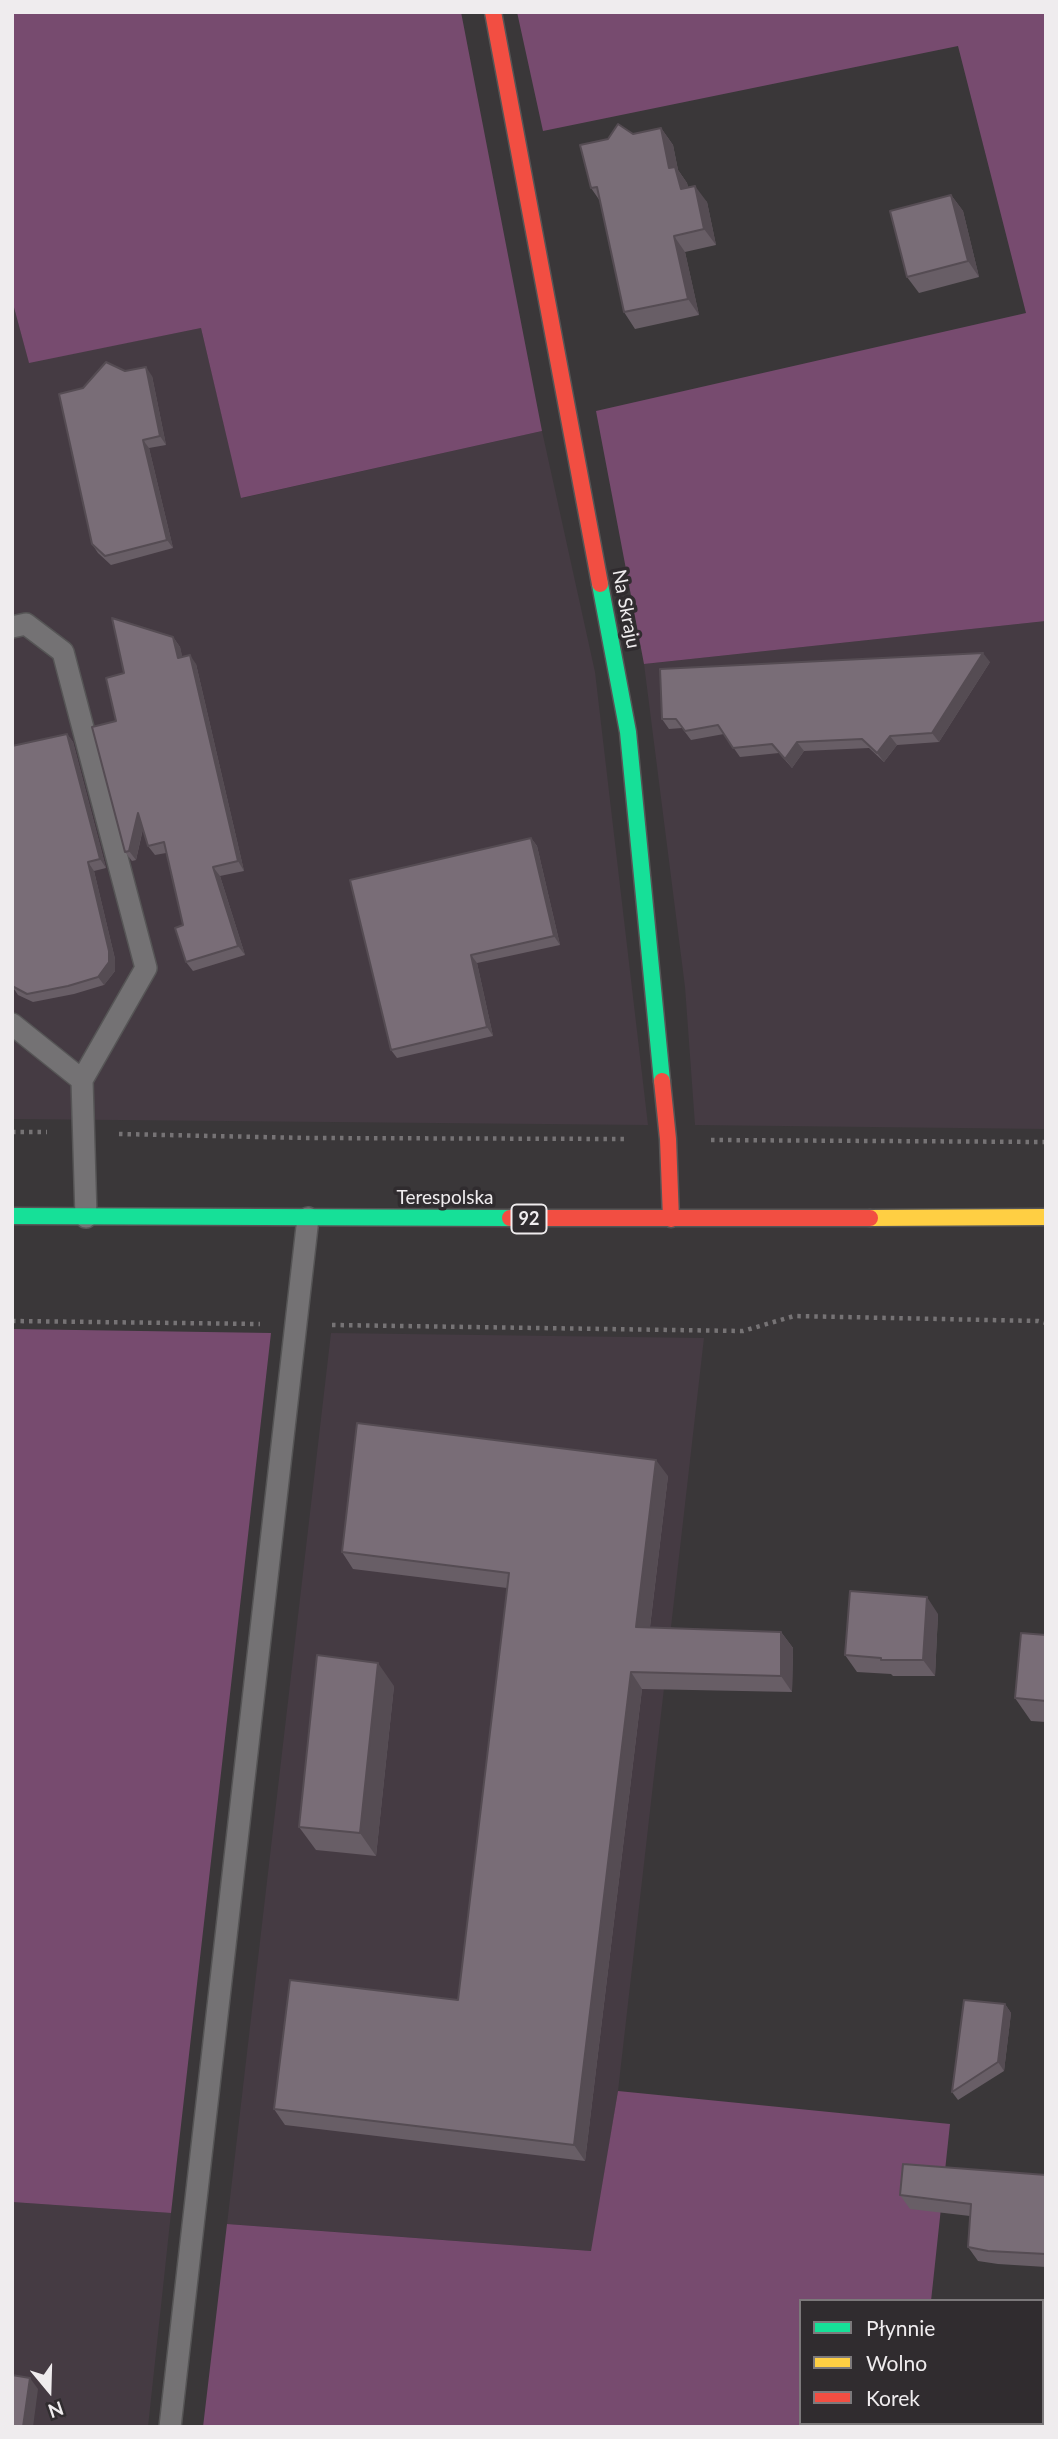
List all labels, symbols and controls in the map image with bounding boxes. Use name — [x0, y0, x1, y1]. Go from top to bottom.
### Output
street label: Na Skraju — [607, 568, 645, 650]
street label: Terespolska — [397, 1187, 493, 1209]
road number: 92 — [512, 1204, 546, 1234]
legend — [799, 2299, 1044, 2425]
text: Płynnie — [866, 2315, 935, 2340]
text: Wolno — [866, 2350, 927, 2375]
north arrow — [14, 2355, 84, 2425]
text: Korek — [866, 2385, 920, 2410]
text: N — [45, 2397, 67, 2424]

